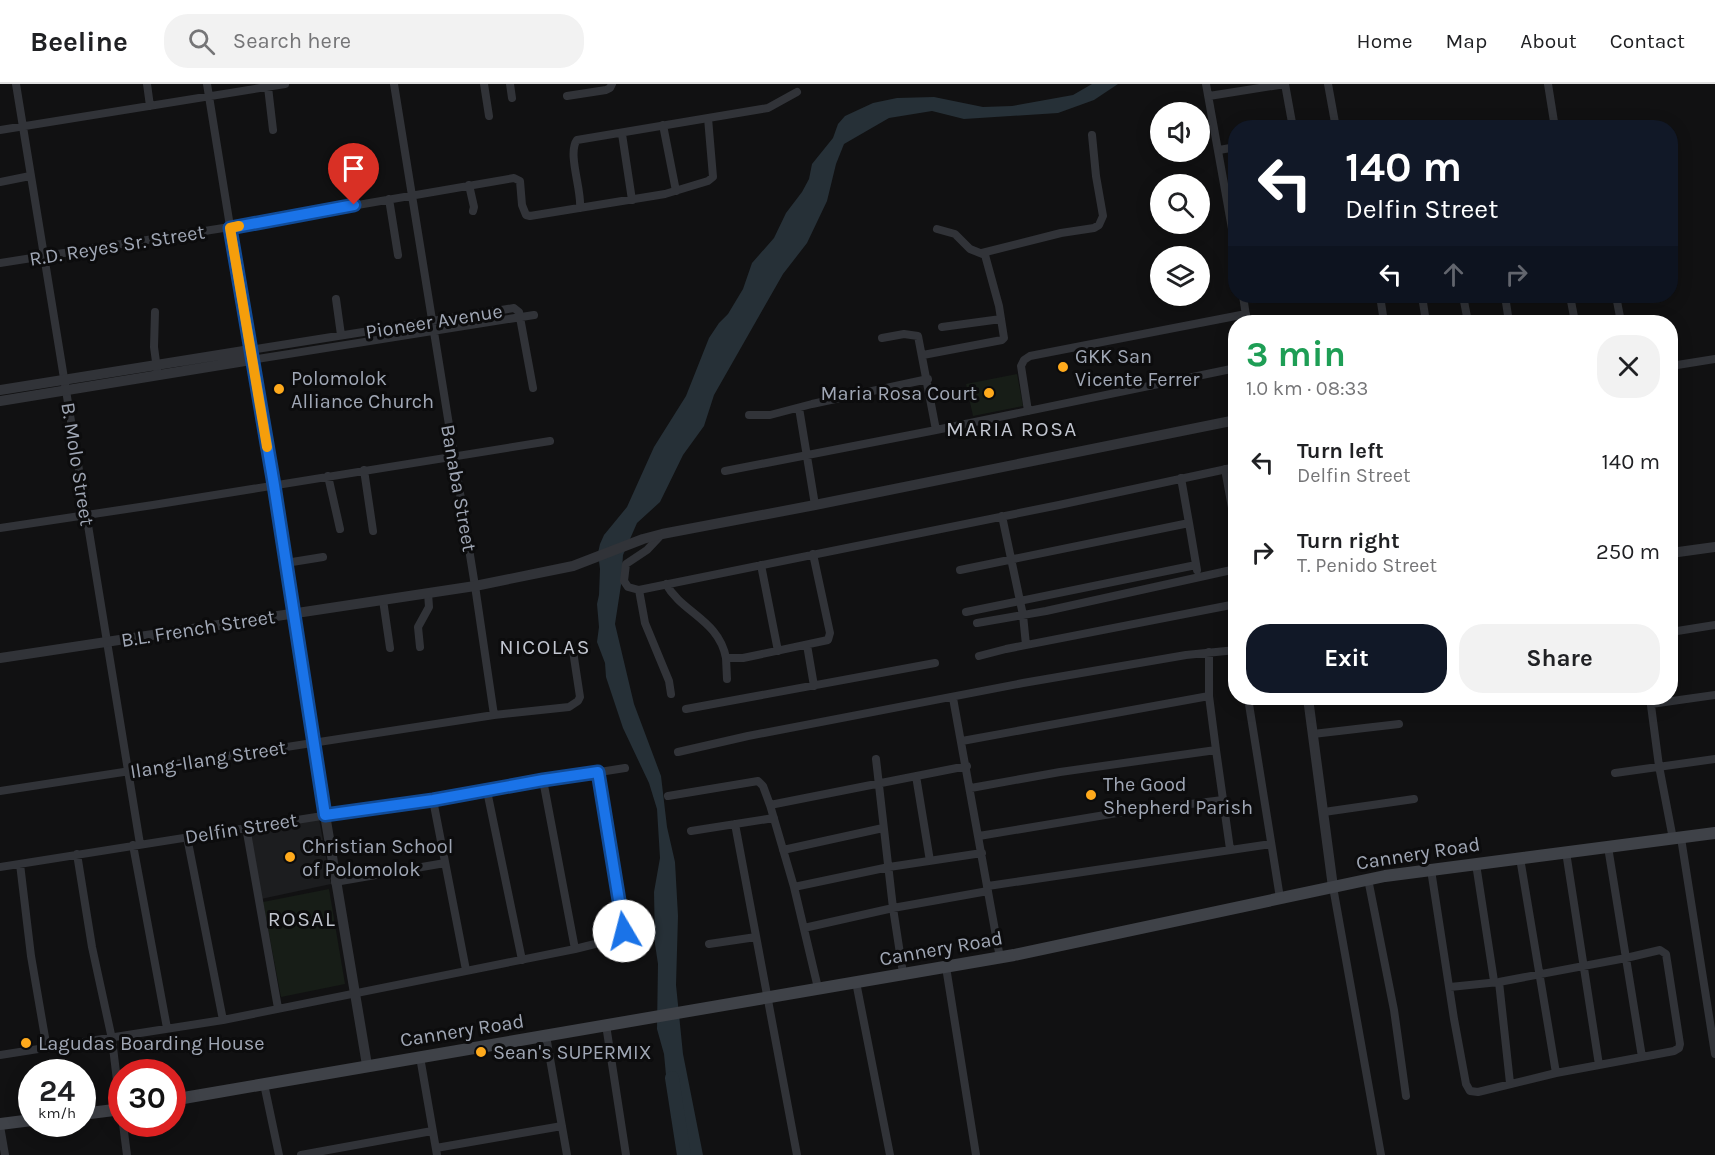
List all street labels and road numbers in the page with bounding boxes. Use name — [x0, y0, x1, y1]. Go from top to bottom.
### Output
street label: R.D. Reyes Sr. Street — [28, 220, 207, 271]
street label: Pioneer Avenue — [364, 299, 504, 344]
street label: B. Molo Street — [56, 401, 99, 528]
street label: Banaba Street — [436, 423, 481, 554]
street label: B.L. French Street — [119, 605, 277, 652]
street label: Ilang-Ilang Street — [128, 736, 288, 783]
street label: Delfin Street — [183, 808, 299, 849]
street label: Cannery Road — [1355, 832, 1482, 875]
street label: Cannery Road — [878, 926, 1005, 971]
street label: Cannery Road — [399, 1009, 526, 1052]

